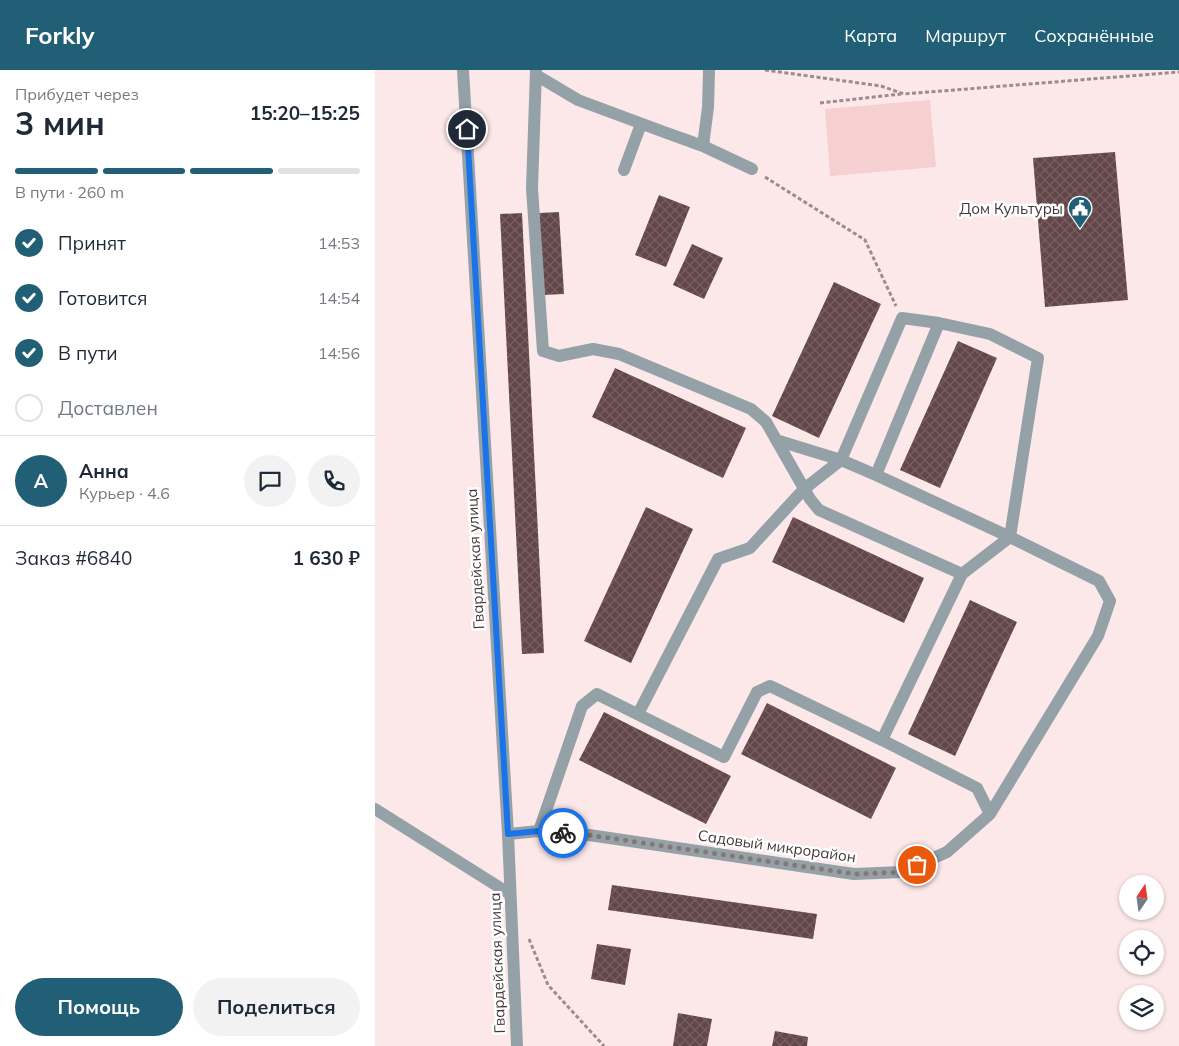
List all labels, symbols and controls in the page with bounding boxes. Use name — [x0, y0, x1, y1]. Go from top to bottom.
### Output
text: Forkly — [25, 20, 94, 50]
text: Карта — [844, 24, 897, 47]
text: Маршрут — [925, 24, 1006, 47]
text: Сохранённые — [1034, 24, 1154, 47]
text: Прибудет через — [15, 84, 139, 104]
text: 15:20–15:25 — [250, 101, 360, 125]
text: 3 мин — [15, 103, 105, 143]
pin — [446, 108, 488, 150]
icon: home — [453, 115, 481, 143]
text: В пути · 260 m — [15, 182, 124, 202]
public building icon: Дом Культуры — [1067, 195, 1093, 229]
place label: Дом Культуры — [959, 199, 1063, 218]
icon: check — [15, 229, 43, 257]
text: Принят — [58, 231, 126, 255]
text: 14:53 — [318, 233, 360, 253]
icon: check — [15, 284, 43, 312]
text: Готовится — [58, 286, 148, 310]
text: 14:54 — [318, 288, 360, 308]
icon: check — [15, 339, 43, 367]
text: В пути — [58, 341, 117, 365]
text: 14:56 — [318, 343, 360, 363]
text: Доставлен — [58, 396, 158, 420]
button: chat — [244, 455, 296, 507]
button: phone — [308, 455, 360, 507]
text: Анна — [79, 459, 129, 483]
text: А — [34, 469, 48, 493]
text: Курьер · 4.6 — [79, 483, 170, 503]
street label: Гвардейская улица — [462, 488, 488, 630]
text: Заказ #6840 — [15, 546, 132, 570]
text: 1 630 ₽ — [293, 546, 360, 570]
courier — [538, 808, 588, 858]
icon: bike — [549, 819, 577, 847]
street label: Садовый микрорайон — [697, 826, 857, 866]
pin — [896, 844, 938, 886]
icon: bag — [903, 851, 931, 879]
north arrow — [1119, 875, 1164, 920]
map controls — [1119, 875, 1164, 1030]
street label: Гвардейская улица — [485, 892, 509, 1034]
button: locate — [1119, 930, 1164, 975]
button: Помощь — [15, 978, 183, 1036]
button: Поделиться — [193, 978, 360, 1036]
button: layers — [1119, 985, 1164, 1030]

